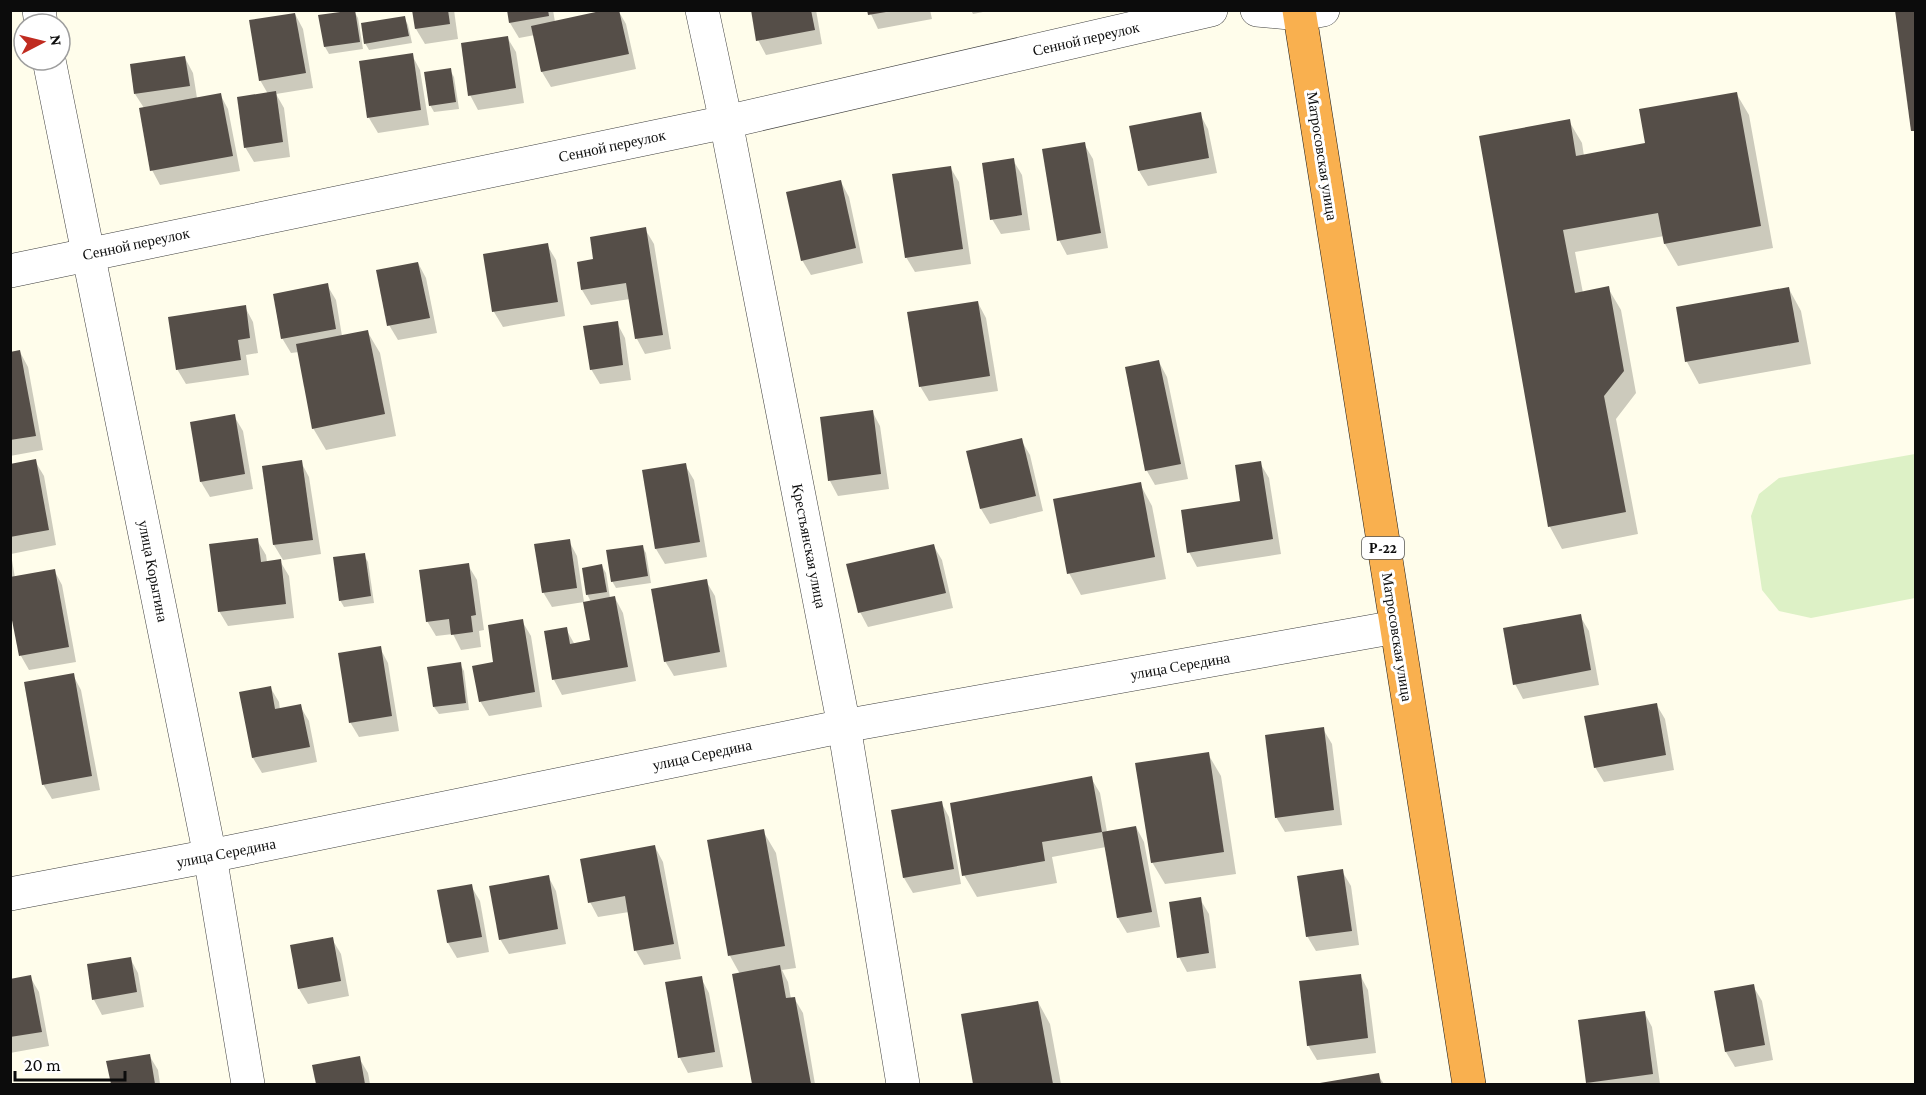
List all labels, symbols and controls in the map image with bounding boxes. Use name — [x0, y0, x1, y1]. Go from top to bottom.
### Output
north arrow — [12, 12, 72, 72]
street label: Сенной переулок — [1031, 19, 1142, 59]
text: N — [47, 34, 66, 47]
street label: Матросовская улица — [1304, 91, 1340, 222]
street label: Сенной переулок — [557, 127, 668, 165]
street label: Сенной переулок — [81, 225, 192, 263]
street label: Крестьянская улица — [789, 482, 829, 610]
street label: улица Корытина — [135, 519, 171, 624]
road number: Р-22 — [1362, 537, 1404, 559]
street label: Матросовская улица — [1379, 572, 1415, 703]
street label: улица Середина — [1129, 649, 1231, 683]
street label: улица Середина — [651, 737, 753, 773]
street label: улица Середина — [175, 835, 277, 870]
scale bar — [15, 1044, 124, 1082]
text: 20 m — [24, 1055, 61, 1075]

